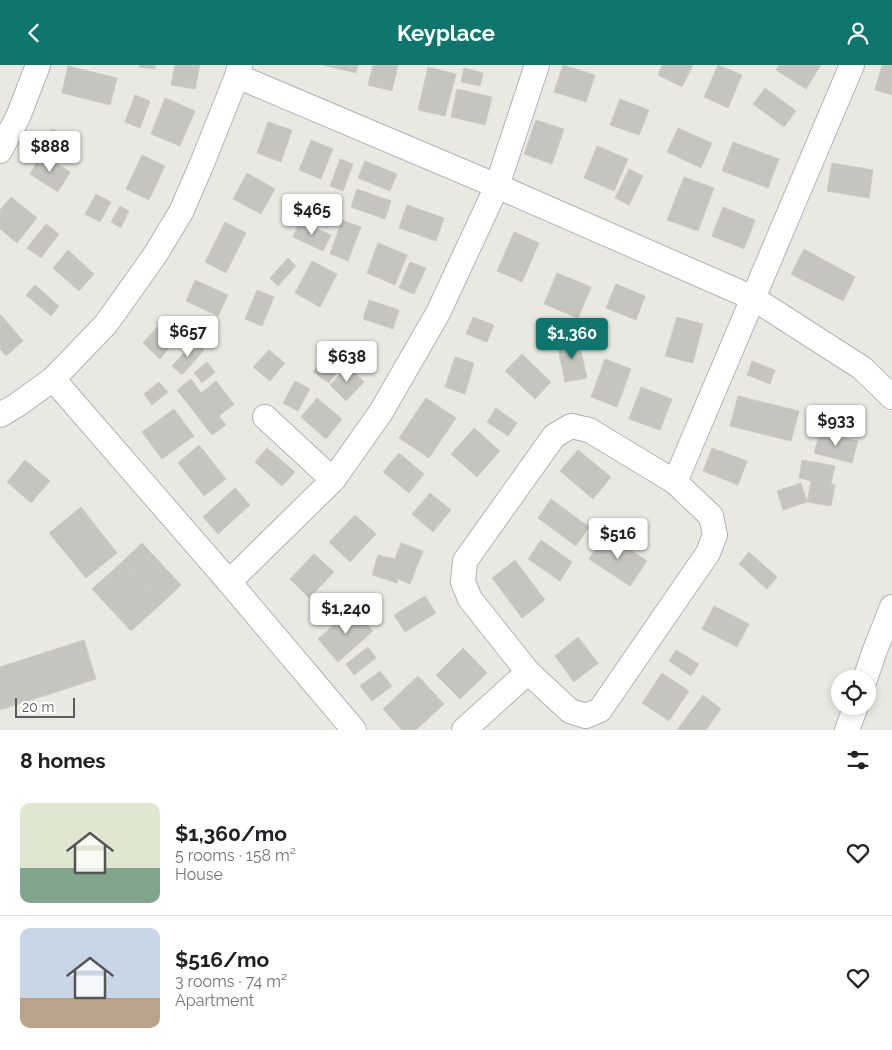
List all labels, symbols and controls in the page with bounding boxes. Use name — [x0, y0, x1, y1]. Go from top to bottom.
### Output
icon: back — [20, 19, 48, 47]
icon: person — [844, 19, 872, 47]
text: Keyplace — [397, 20, 495, 46]
pin: $888 — [20, 131, 80, 173]
text: $888 — [30, 137, 70, 156]
pin: $465 — [282, 193, 342, 236]
text: $465 — [293, 200, 331, 219]
pin: $657 — [158, 315, 218, 358]
pin: $1,360 — [531, 317, 613, 360]
text: $657 — [169, 322, 207, 341]
text: $1,360 — [547, 324, 597, 343]
pin: $638 — [317, 341, 377, 383]
text: $638 — [328, 347, 366, 366]
pin: $933 — [806, 405, 866, 447]
text: $933 — [817, 411, 855, 430]
pin: $516 — [588, 517, 648, 560]
text: $516 — [600, 524, 636, 543]
pin: $1,240 — [305, 593, 387, 635]
text: $1,240 — [321, 599, 371, 618]
map controls — [831, 670, 876, 715]
button: locate — [831, 670, 876, 715]
scale bar — [15, 695, 75, 718]
text: 20 m — [22, 699, 54, 715]
icon: filters — [844, 746, 872, 774]
text: 8 homes — [20, 748, 106, 773]
text: $1,360/mo — [175, 821, 287, 846]
icon: home — [60, 823, 120, 883]
icon: heart — [844, 839, 872, 867]
text: 5 rooms · 158 m² — [175, 846, 296, 865]
text: House — [175, 865, 223, 884]
text: $516/mo — [175, 947, 269, 972]
icon: home — [60, 948, 120, 1008]
icon: heart — [844, 964, 872, 992]
text: 3 rooms · 74 m² — [175, 972, 287, 991]
text: Apartment — [175, 991, 254, 1010]

